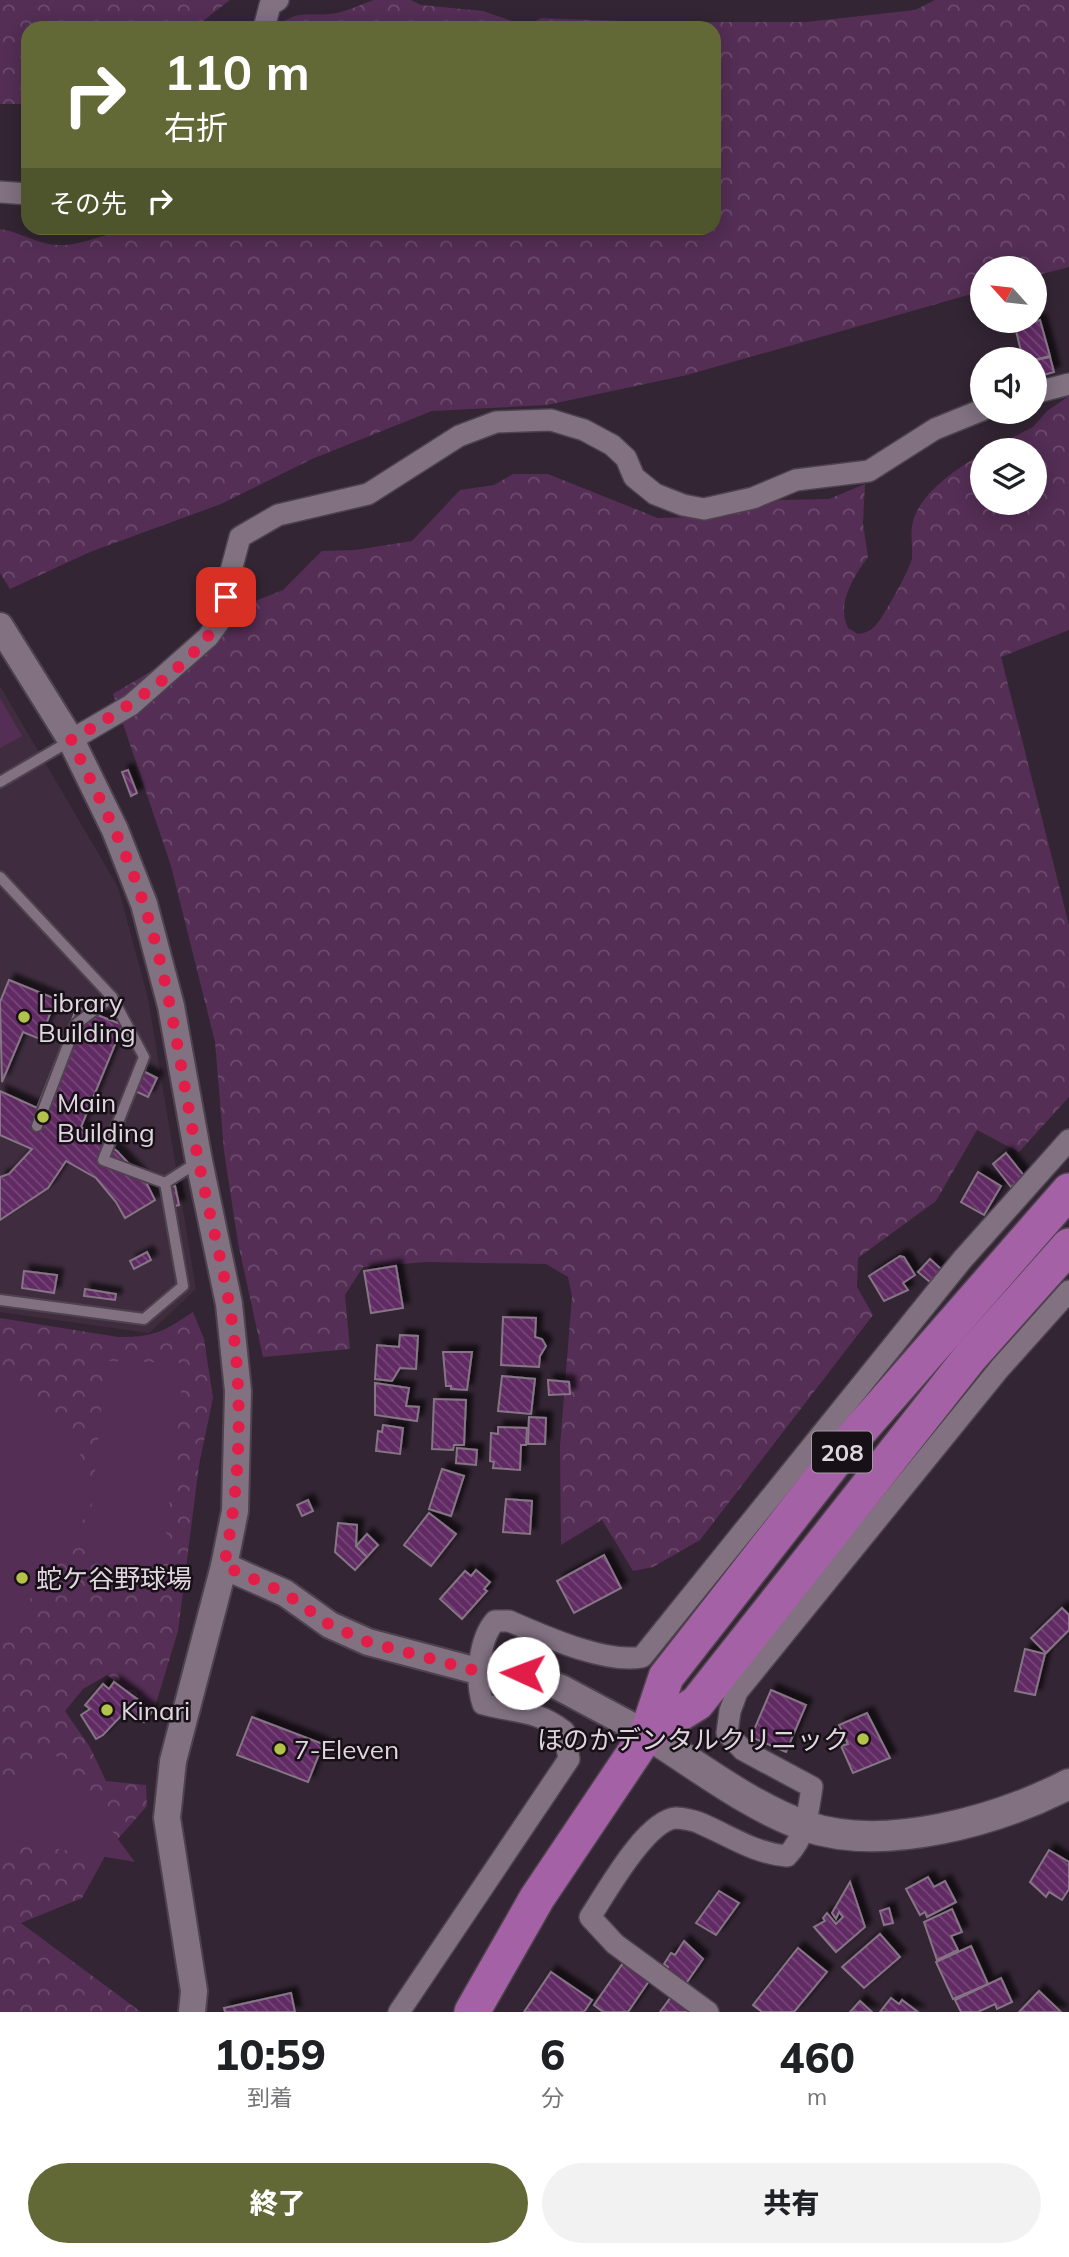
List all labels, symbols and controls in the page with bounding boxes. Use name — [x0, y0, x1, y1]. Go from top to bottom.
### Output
text: 110 m — [164, 41, 310, 102]
icon: right — [49, 49, 140, 140]
text: 右折 — [164, 107, 228, 147]
icon: right — [141, 182, 179, 220]
text: その先 — [49, 187, 127, 220]
north arrow — [970, 256, 1046, 332]
map controls — [970, 256, 1047, 515]
button: sound — [970, 347, 1047, 424]
button: layers — [970, 438, 1047, 515]
pin — [196, 567, 256, 627]
icon: arrive — [207, 578, 245, 616]
place label: Library Building — [38, 986, 136, 1049]
marker: Library Building — [16, 1009, 32, 1025]
place label: Main Building — [57, 1086, 155, 1149]
marker: Main Building — [35, 1109, 51, 1125]
road number: 208 — [812, 1432, 872, 1472]
place label: 蛇ケ谷野球場 — [36, 1562, 192, 1595]
marker: 蛇ケ谷野球場 — [14, 1570, 30, 1586]
position arrow — [486, 1636, 560, 1710]
place label: Kinari — [121, 1694, 190, 1727]
marker: Kinari — [99, 1702, 115, 1718]
place label: ほのかデンタルクリニック — [537, 1723, 849, 1756]
marker: ほのかデンタルクリニック — [855, 1731, 871, 1747]
place label: 7-Eleven — [294, 1733, 399, 1766]
marker: 7-Eleven — [272, 1741, 288, 1757]
text: 10:59 — [214, 2028, 326, 2081]
text: 6 — [540, 2028, 565, 2081]
text: 460 — [779, 2031, 855, 2084]
text: m — [807, 2082, 827, 2111]
text: 到着 — [247, 2083, 293, 2112]
text: 分 — [541, 2083, 564, 2112]
button: 終了 — [28, 2163, 528, 2243]
button: 共有 — [542, 2163, 1041, 2243]

